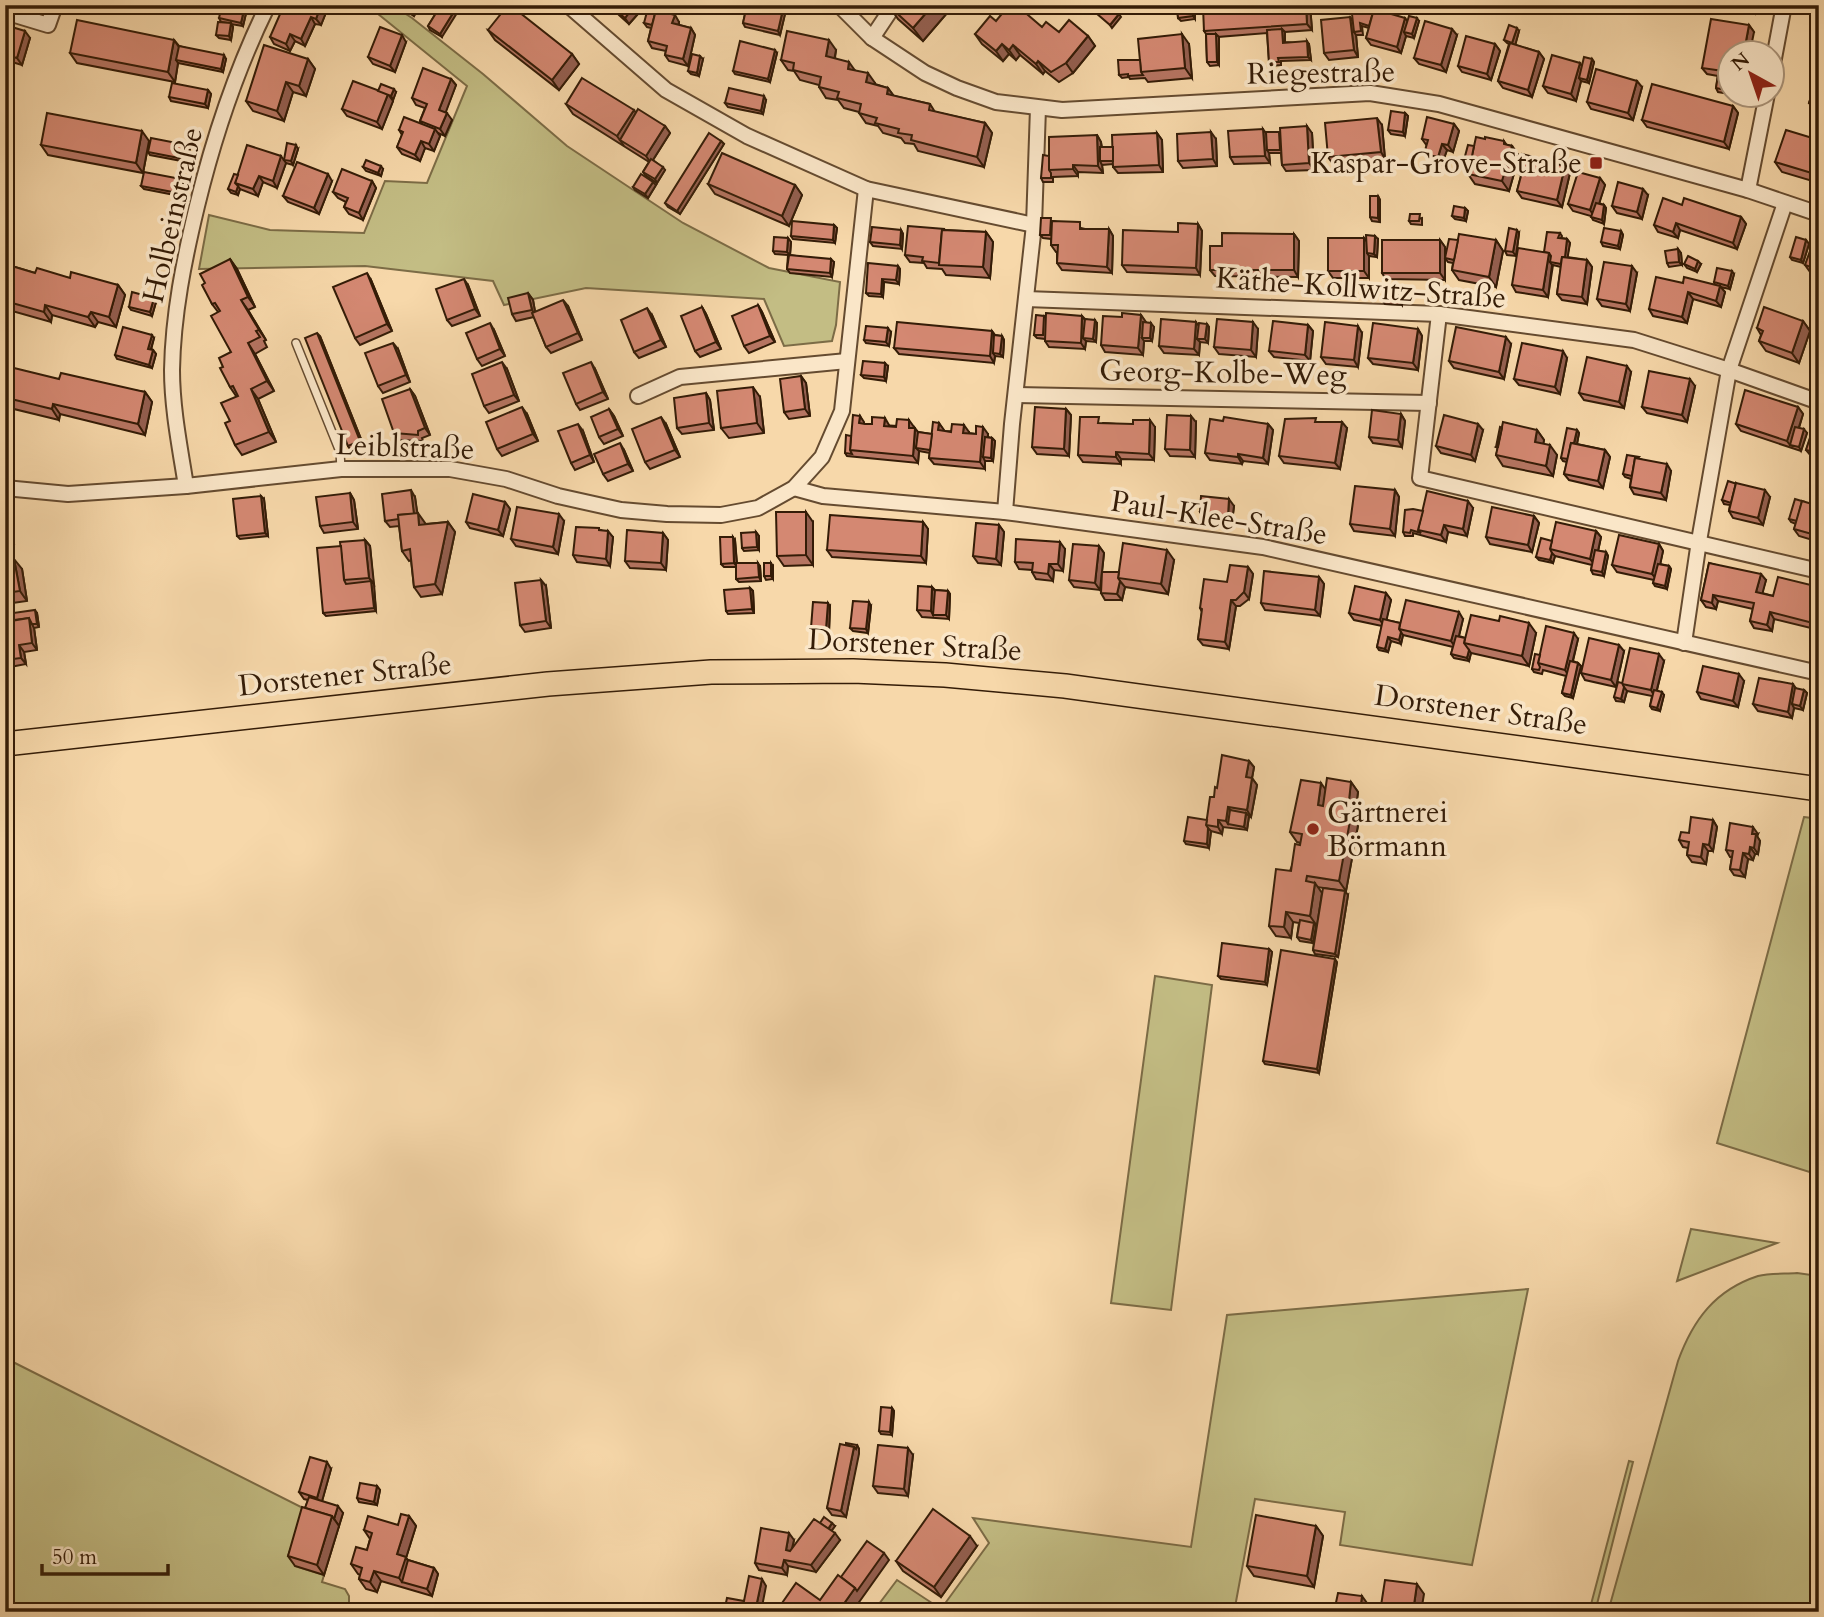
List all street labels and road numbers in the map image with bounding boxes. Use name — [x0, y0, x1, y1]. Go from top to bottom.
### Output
street label: Riegestraße — [1247, 51, 1395, 95]
street label: Holbeinstraße — [133, 123, 213, 307]
street label: Käthe-Kollwitz-Straße — [1214, 257, 1508, 319]
street label: Georg-Kolbe-Weg — [1099, 350, 1347, 396]
street label: Leiblstraße — [335, 424, 475, 470]
street label: Paul-Klee-Straße — [1108, 481, 1330, 555]
street label: Dorstener Straße — [807, 619, 1023, 671]
street label: Dorstener Straße — [236, 643, 454, 707]
street label: Dorstener Straße — [1372, 675, 1590, 745]

